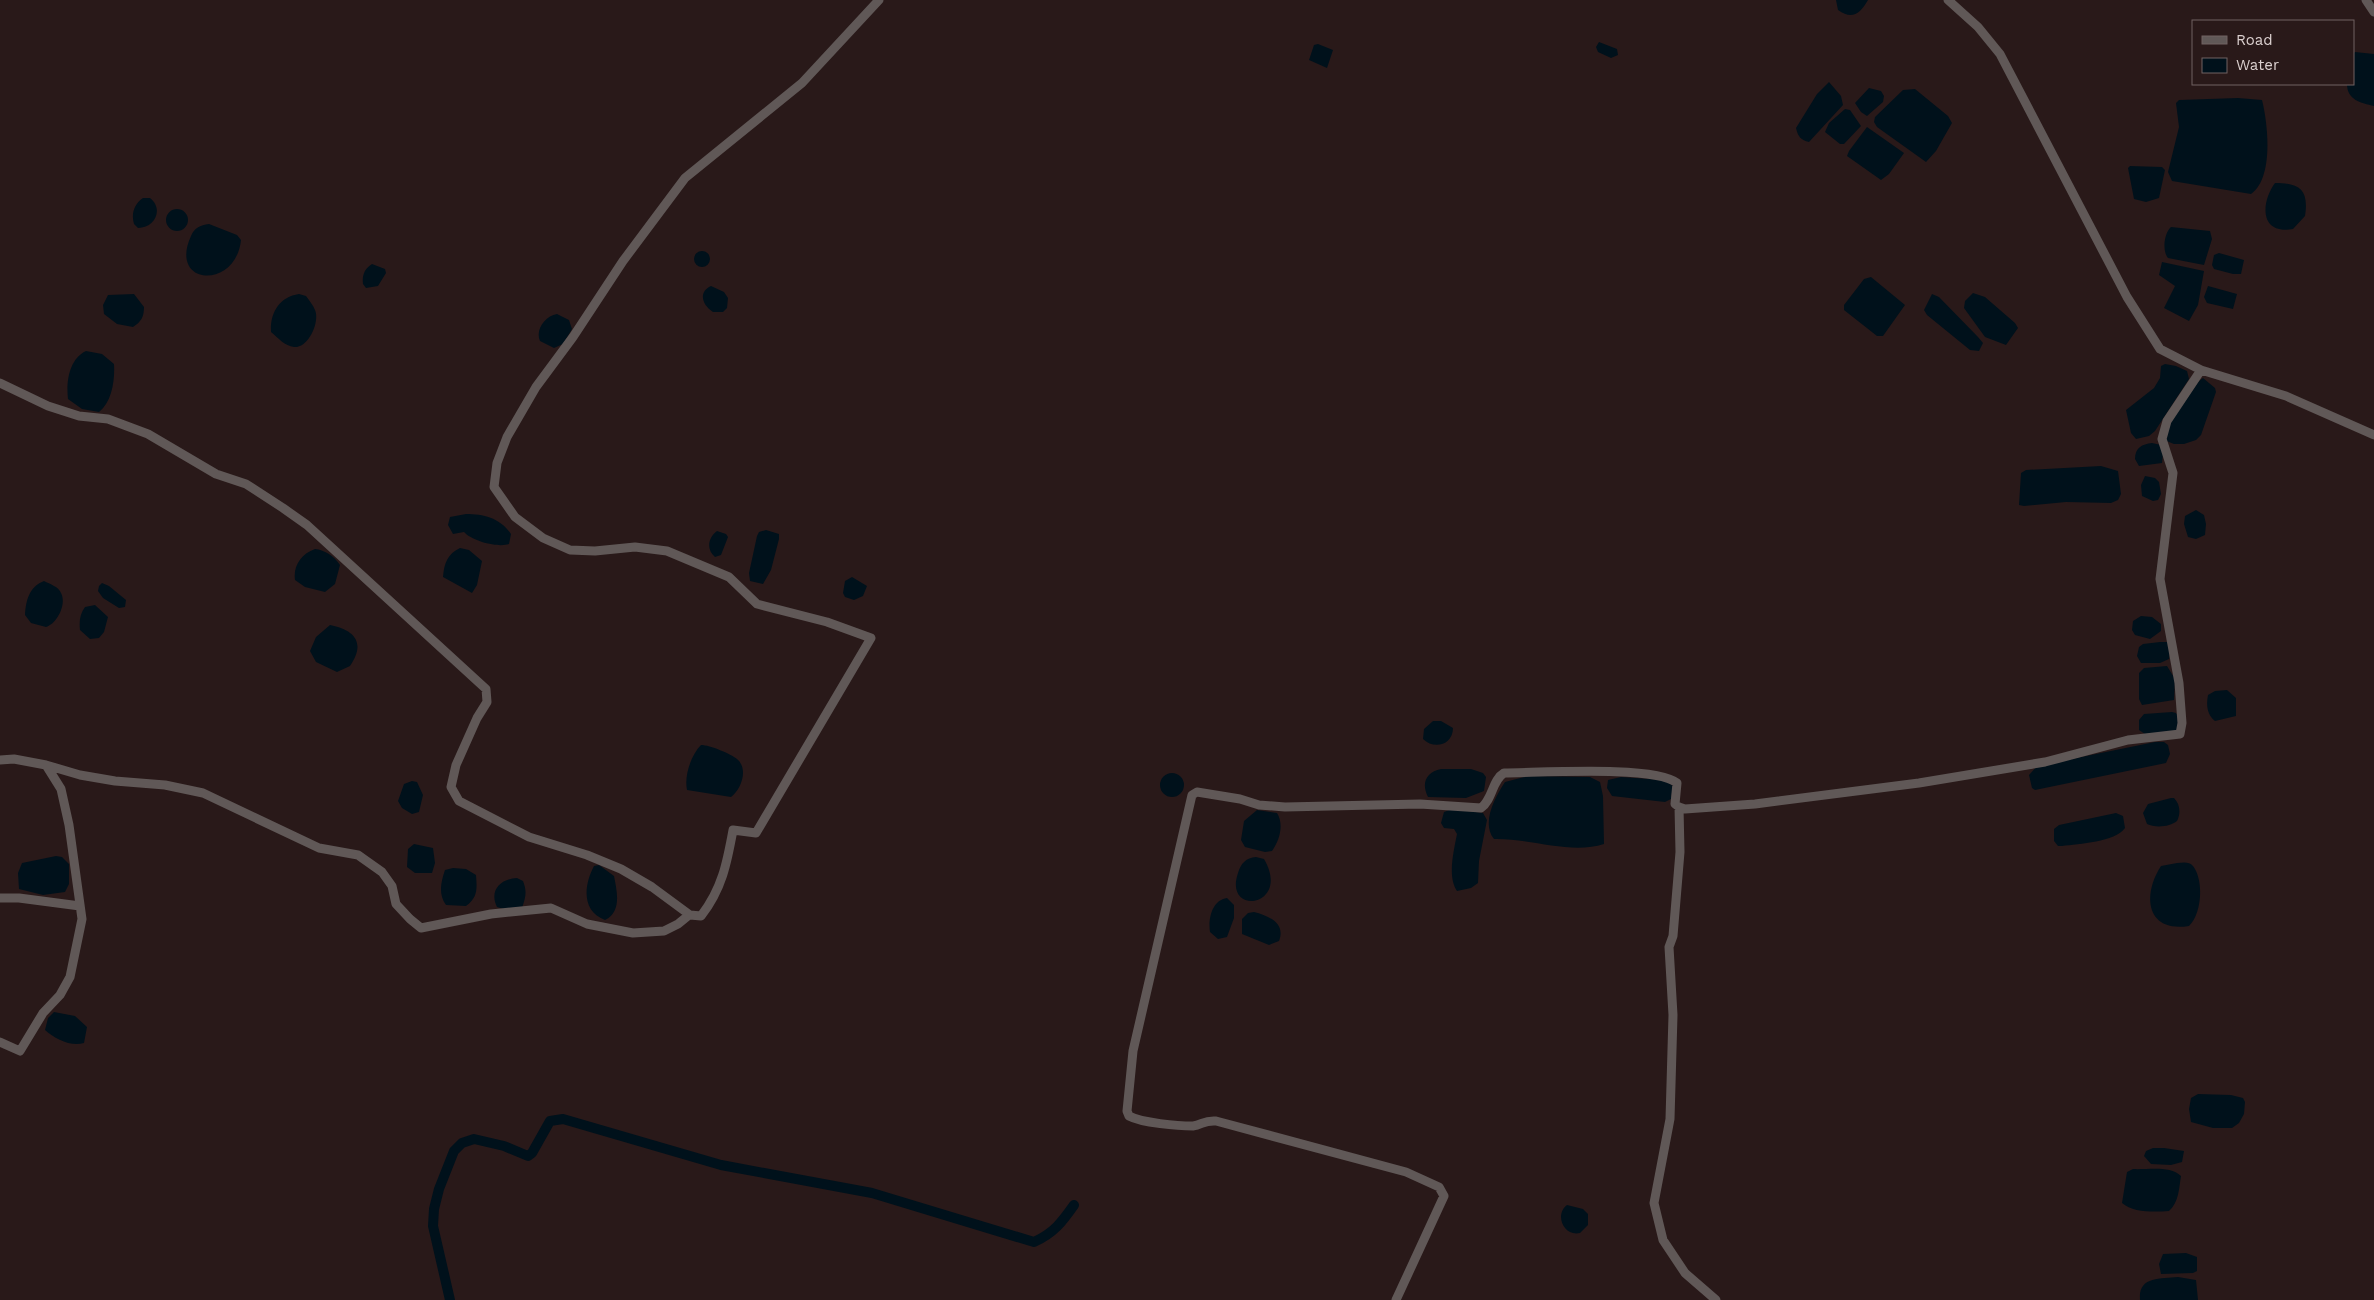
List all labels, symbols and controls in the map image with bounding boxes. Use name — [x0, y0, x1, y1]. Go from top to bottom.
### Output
legend — [2192, 20, 2354, 85]
text: Road — [2236, 31, 2273, 49]
text: Water — [2236, 56, 2279, 74]

